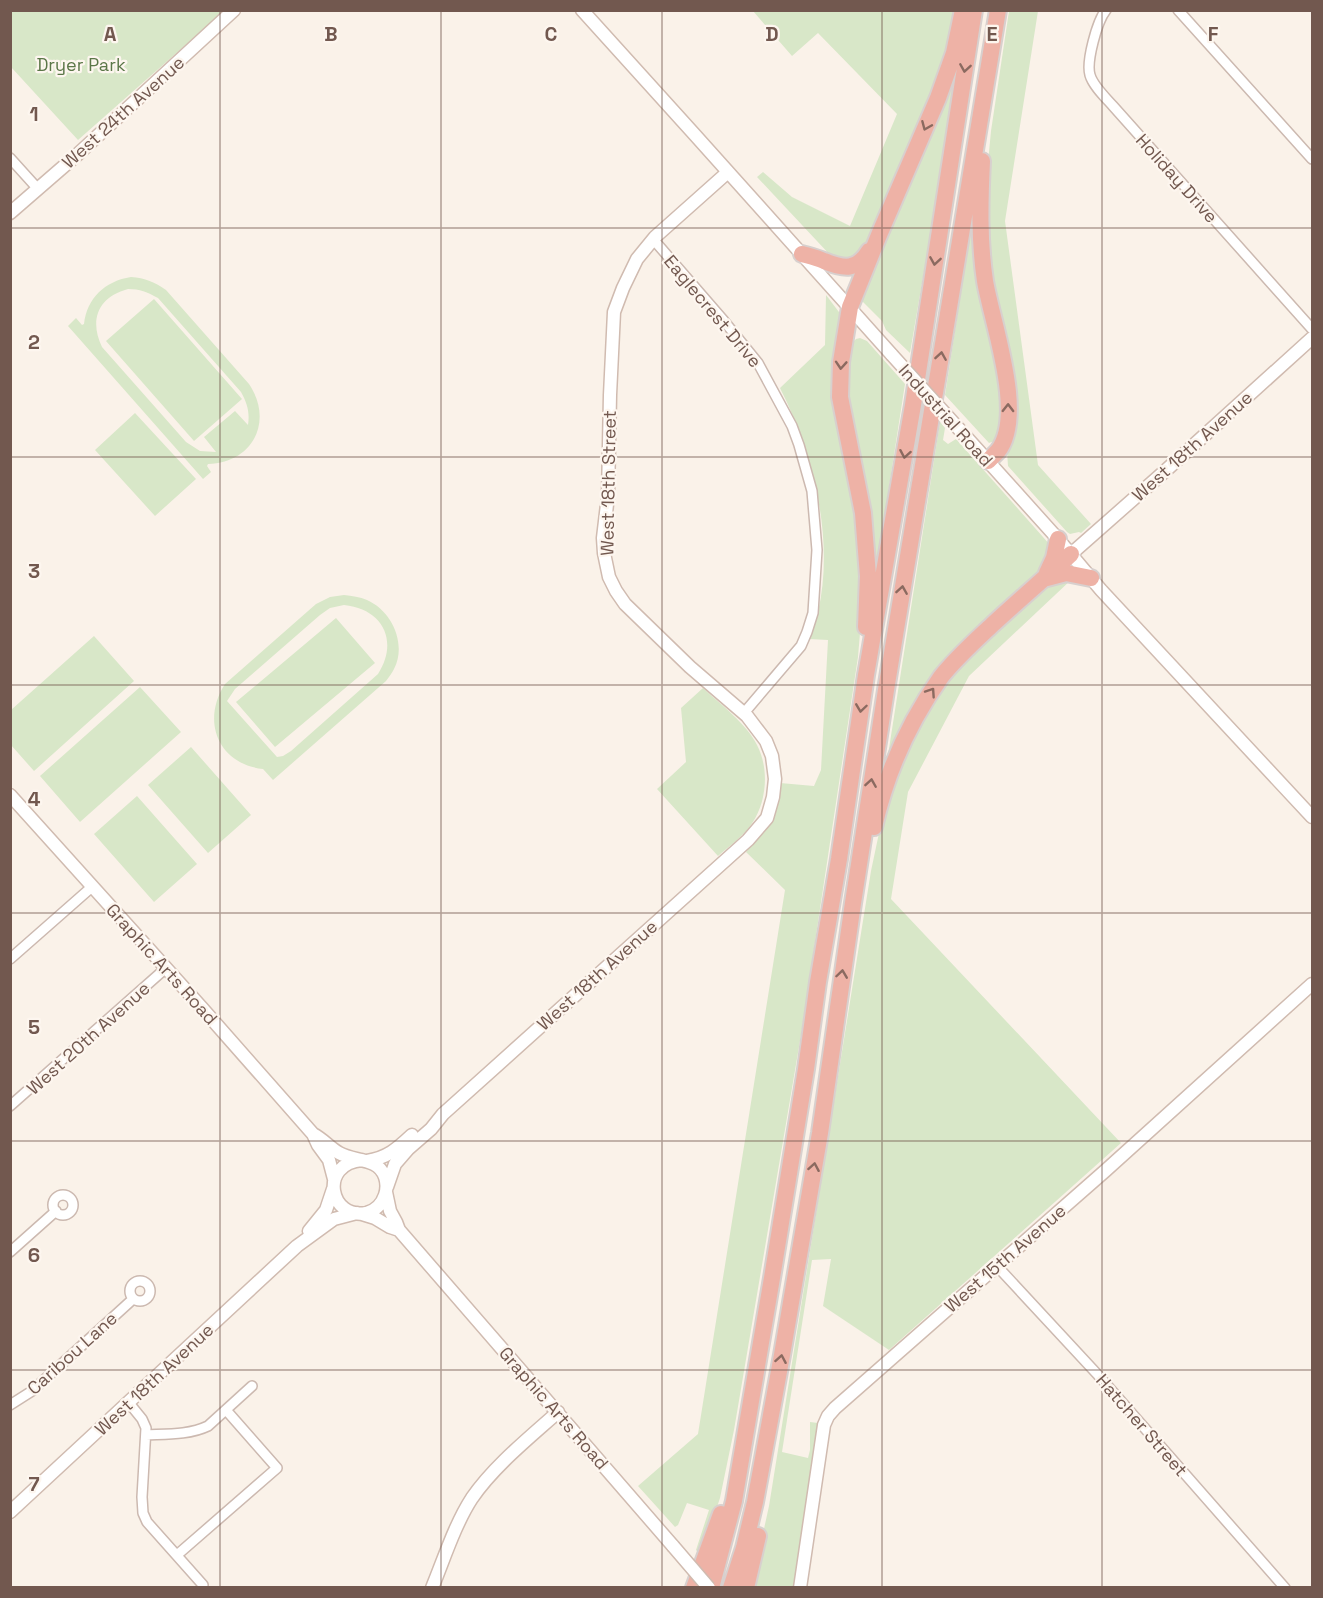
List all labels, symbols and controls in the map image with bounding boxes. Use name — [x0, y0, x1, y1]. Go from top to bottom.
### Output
text: A — [104, 21, 117, 47]
text: B — [324, 21, 338, 47]
text: C — [545, 21, 558, 47]
text: D — [765, 21, 779, 47]
text: E — [986, 21, 998, 47]
text: F — [1208, 21, 1219, 47]
street label: West 24th Avenue — [57, 51, 189, 173]
park label: Dryer Park — [36, 53, 126, 76]
one-way arrow — [959, 64, 971, 73]
text: 1 — [29, 101, 39, 127]
one-way arrow — [921, 119, 933, 130]
street label: Holiday Drive — [1131, 129, 1223, 227]
street label: Eaglecrest Drive — [659, 250, 767, 372]
one-way arrow — [929, 256, 942, 266]
text: 2 — [28, 329, 40, 355]
one-way arrow — [934, 352, 946, 361]
street label: Industrial Road — [894, 359, 998, 471]
one-way arrow — [835, 361, 848, 370]
street label: West 18th Avenue — [1127, 386, 1257, 506]
one-way arrow — [1002, 404, 1014, 413]
street label: West 18th Street — [595, 410, 621, 556]
one-way arrow — [899, 448, 912, 458]
text: 3 — [28, 558, 40, 584]
one-way arrow — [896, 586, 908, 595]
one-way arrow — [924, 688, 936, 698]
one-way arrow — [856, 703, 868, 713]
one-way arrow — [865, 778, 877, 788]
text: 4 — [28, 786, 41, 812]
street label: Graphic Arts Road — [101, 898, 223, 1030]
street label: West 18th Avenue — [532, 915, 662, 1035]
one-way arrow — [836, 970, 848, 979]
street label: West 20th Avenue — [22, 977, 154, 1099]
text: 5 — [28, 1014, 40, 1040]
one-way arrow — [807, 1163, 820, 1173]
street label: West 15th Avenue — [939, 1199, 1071, 1317]
text: 6 — [28, 1242, 40, 1268]
street label: Caribou Lane — [22, 1307, 122, 1399]
street label: West 18th Avenue — [90, 1318, 218, 1440]
street label: Graphic Arts Road — [494, 1342, 614, 1474]
one-way arrow — [775, 1355, 787, 1364]
street label: Hatcher Street — [1091, 1369, 1193, 1481]
text: 7 — [28, 1471, 40, 1497]

